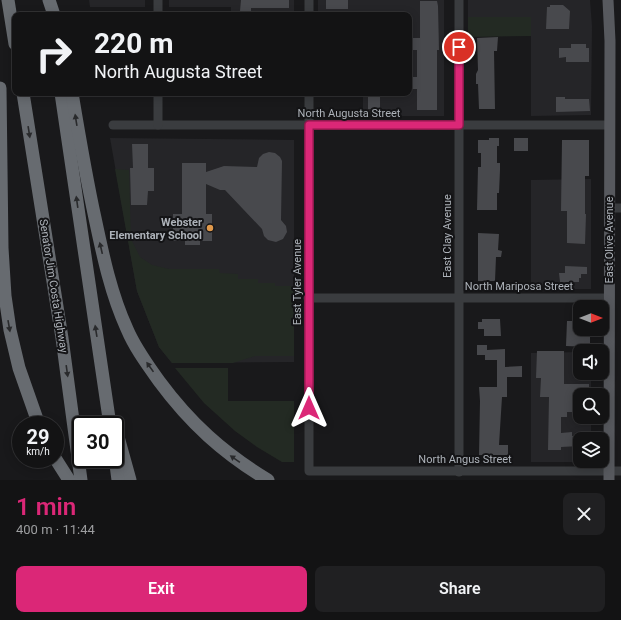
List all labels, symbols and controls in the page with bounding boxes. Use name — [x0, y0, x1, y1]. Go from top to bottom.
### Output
text: 220 m — [94, 27, 173, 60]
icon: right — [28, 28, 80, 80]
pin — [442, 30, 476, 64]
icon: arrive — [448, 36, 470, 58]
text: North Augusta Street — [94, 61, 262, 82]
street label: North Augusta Street — [298, 107, 401, 120]
one-way arrow — [73, 114, 79, 126]
one-way arrow — [26, 125, 32, 138]
street label: East Clay Avenue — [441, 194, 454, 278]
one-way arrow — [74, 196, 80, 209]
street label: East Olive Avenue — [603, 196, 616, 283]
place label: Webster Elementary School — [109, 216, 202, 242]
street label: Senator Jim Costa Highway — [37, 218, 71, 355]
marker: Webster Elementary School — [205, 223, 215, 233]
street label: East Tyler Avenue — [291, 239, 304, 325]
one-way arrow — [98, 242, 104, 254]
street label: North Mariposa Street — [465, 280, 574, 293]
north arrow — [573, 300, 609, 336]
map controls — [573, 300, 609, 468]
one-way arrow — [6, 320, 12, 332]
one-way arrow — [93, 325, 99, 337]
button: sound — [573, 344, 609, 380]
one-way arrow — [146, 362, 154, 373]
one-way arrow — [64, 365, 70, 377]
position arrow — [288, 387, 330, 429]
button: search — [573, 388, 609, 424]
speed limit sign: 30 — [72, 416, 124, 468]
text: 29 — [27, 425, 49, 449]
button: layers — [573, 432, 609, 468]
text: km/h — [26, 446, 50, 457]
street label: North Angus Street — [418, 453, 512, 466]
one-way arrow — [230, 455, 241, 463]
text: 1 min — [16, 493, 76, 521]
button: close — [563, 493, 605, 535]
text: 400 m · 11:44 — [16, 522, 95, 537]
button: Exit — [16, 566, 307, 612]
button: Share — [315, 566, 605, 612]

